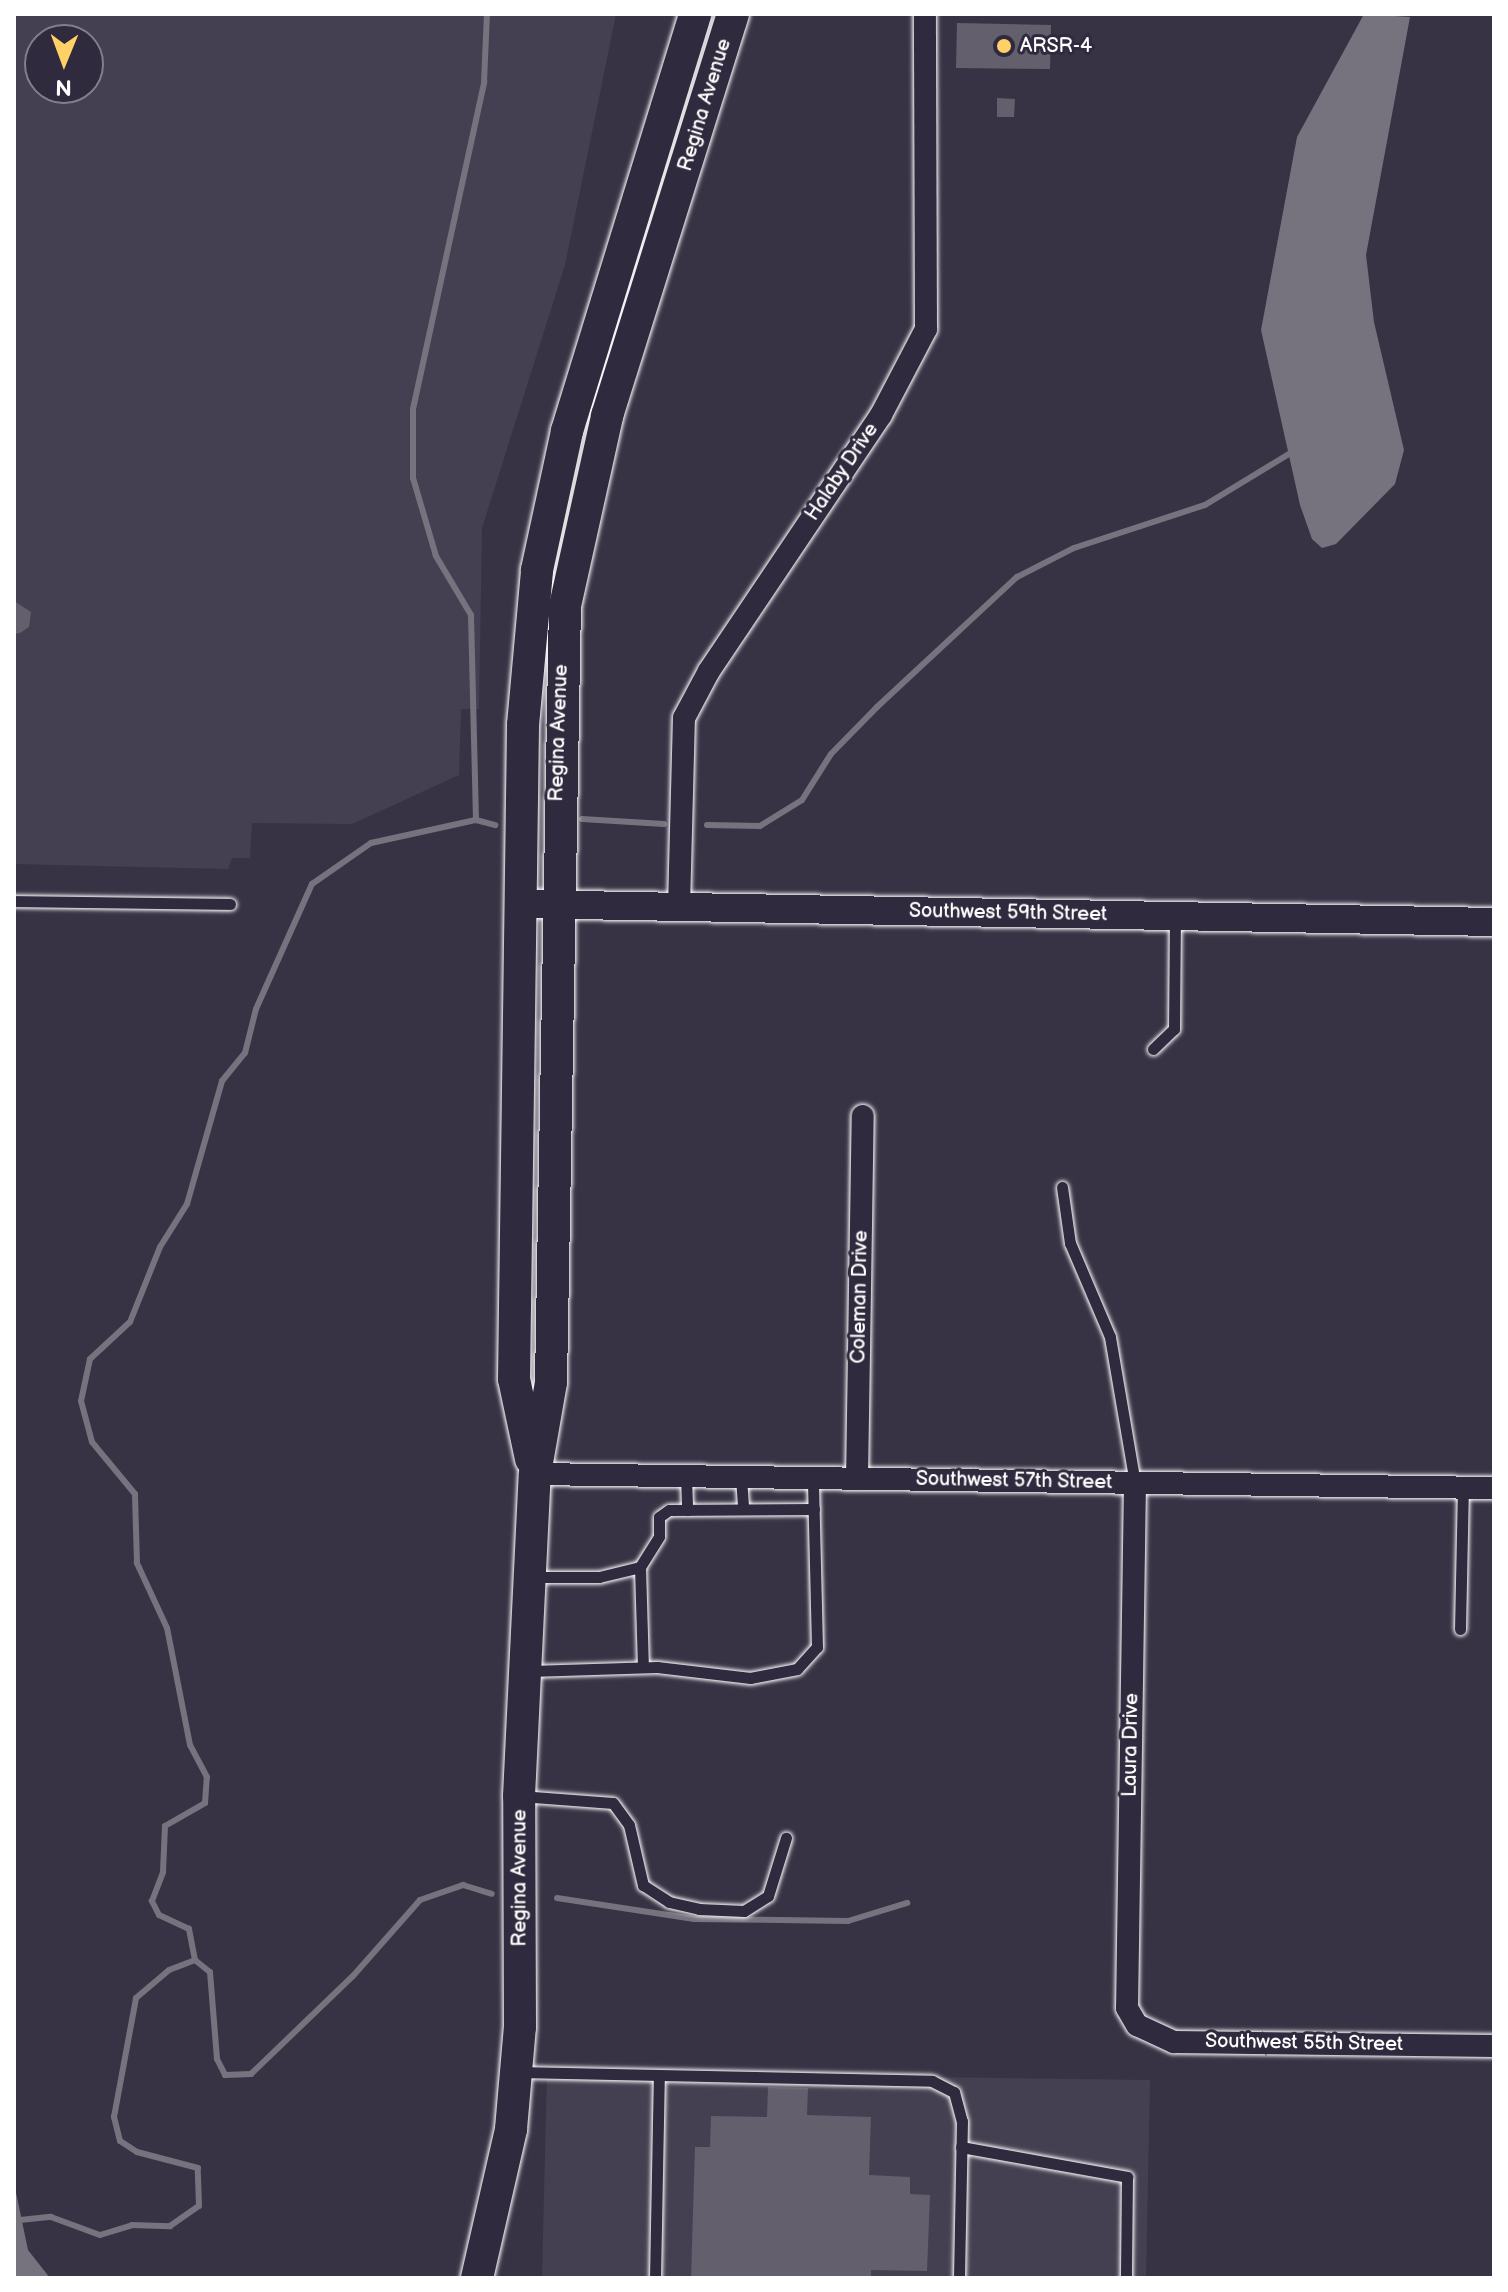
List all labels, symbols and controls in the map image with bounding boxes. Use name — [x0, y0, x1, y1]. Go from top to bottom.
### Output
north arrow — [24, 24, 104, 104]
place label: ARSR-4 — [1020, 34, 1092, 58]
street label: Regina Avenue — [673, 36, 737, 174]
marker: ARSR-4 — [995, 37, 1013, 55]
text: N — [55, 73, 72, 100]
street label: Halaby Drive — [800, 418, 884, 526]
street label: Regina Avenue — [545, 664, 573, 802]
street label: Southwest 59th Street — [909, 899, 1107, 927]
street label: Coleman Drive — [847, 1230, 873, 1364]
street label: Southwest 57th Street — [915, 1467, 1113, 1495]
street label: Laura Drive — [1118, 1693, 1144, 1797]
street label: Regina Avenue — [508, 1809, 532, 1947]
street label: Southwest 55th Street — [1205, 2029, 1403, 2057]

